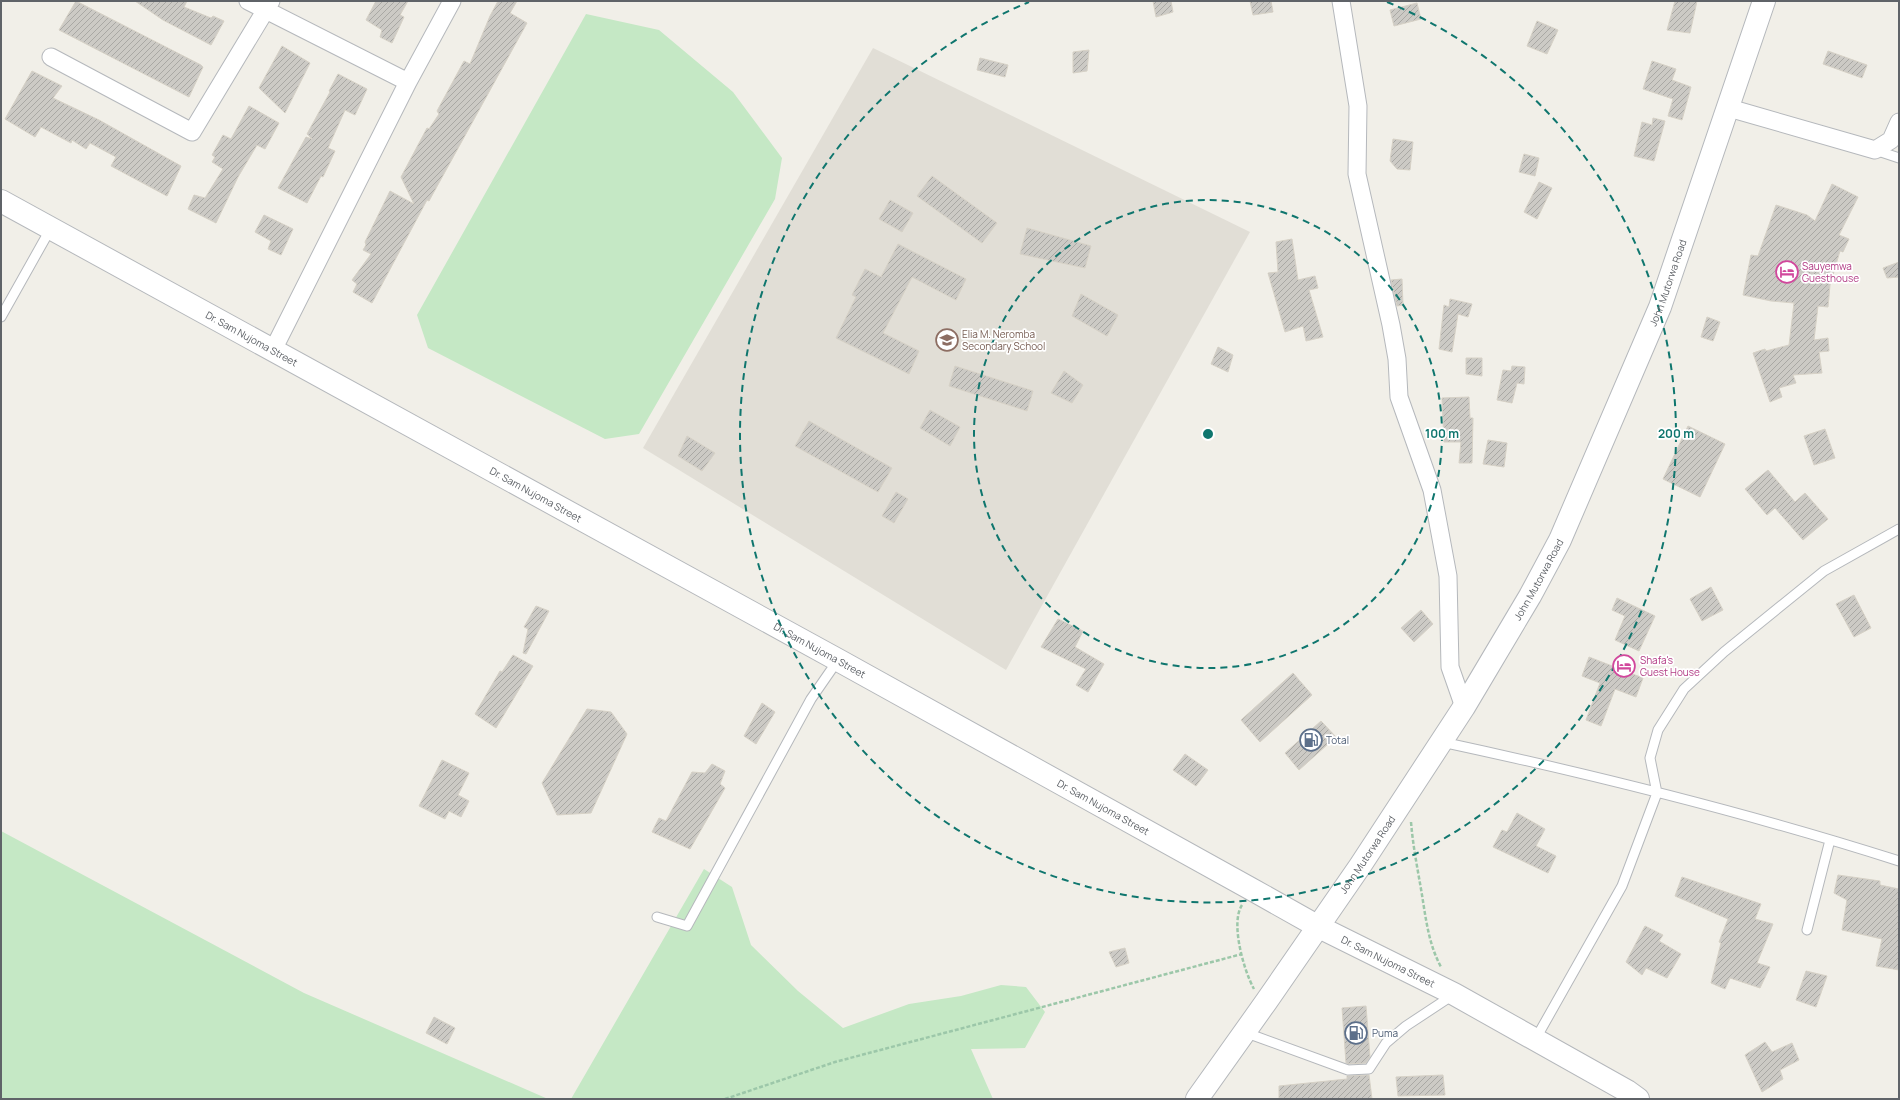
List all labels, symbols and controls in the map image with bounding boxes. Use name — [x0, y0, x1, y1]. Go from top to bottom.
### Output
street label: John Mutorwa Road — [1646, 238, 1689, 328]
hotel icon: Sauyemwa Guesthouse — [1774, 259, 1800, 285]
place label: Sauyemwa Guesthouse — [1802, 259, 1859, 285]
street label: Dr. Sam Nujoma Street — [203, 308, 300, 369]
school or university icon: Elia M. Neromba Secondary School — [934, 327, 960, 353]
place label: Elia M. Neromba Secondary School — [962, 327, 1045, 353]
text: 100 m — [1425, 425, 1459, 442]
text: 200 m — [1658, 425, 1694, 442]
centre of rings — [1201, 427, 1215, 441]
street label: Dr. Sam Nujoma Street — [487, 463, 584, 525]
street label: John Mutorwa Road — [1510, 536, 1566, 623]
street label: Dr. Sam Nujoma Street — [771, 619, 868, 681]
hotel icon: Shafa's Guest House — [1611, 653, 1637, 679]
place label: Shafa's Guest House — [1640, 653, 1700, 679]
fuel station icon: Total — [1298, 727, 1324, 753]
place label: Total — [1326, 733, 1349, 747]
street label: Dr. Sam Nujoma Street — [1055, 776, 1152, 838]
street label: John Mutorwa Road — [1336, 813, 1398, 896]
street label: Dr. Sam Nujoma Street — [1339, 932, 1437, 991]
fuel station icon: Puma — [1343, 1020, 1369, 1046]
place label: Puma — [1372, 1026, 1398, 1040]

